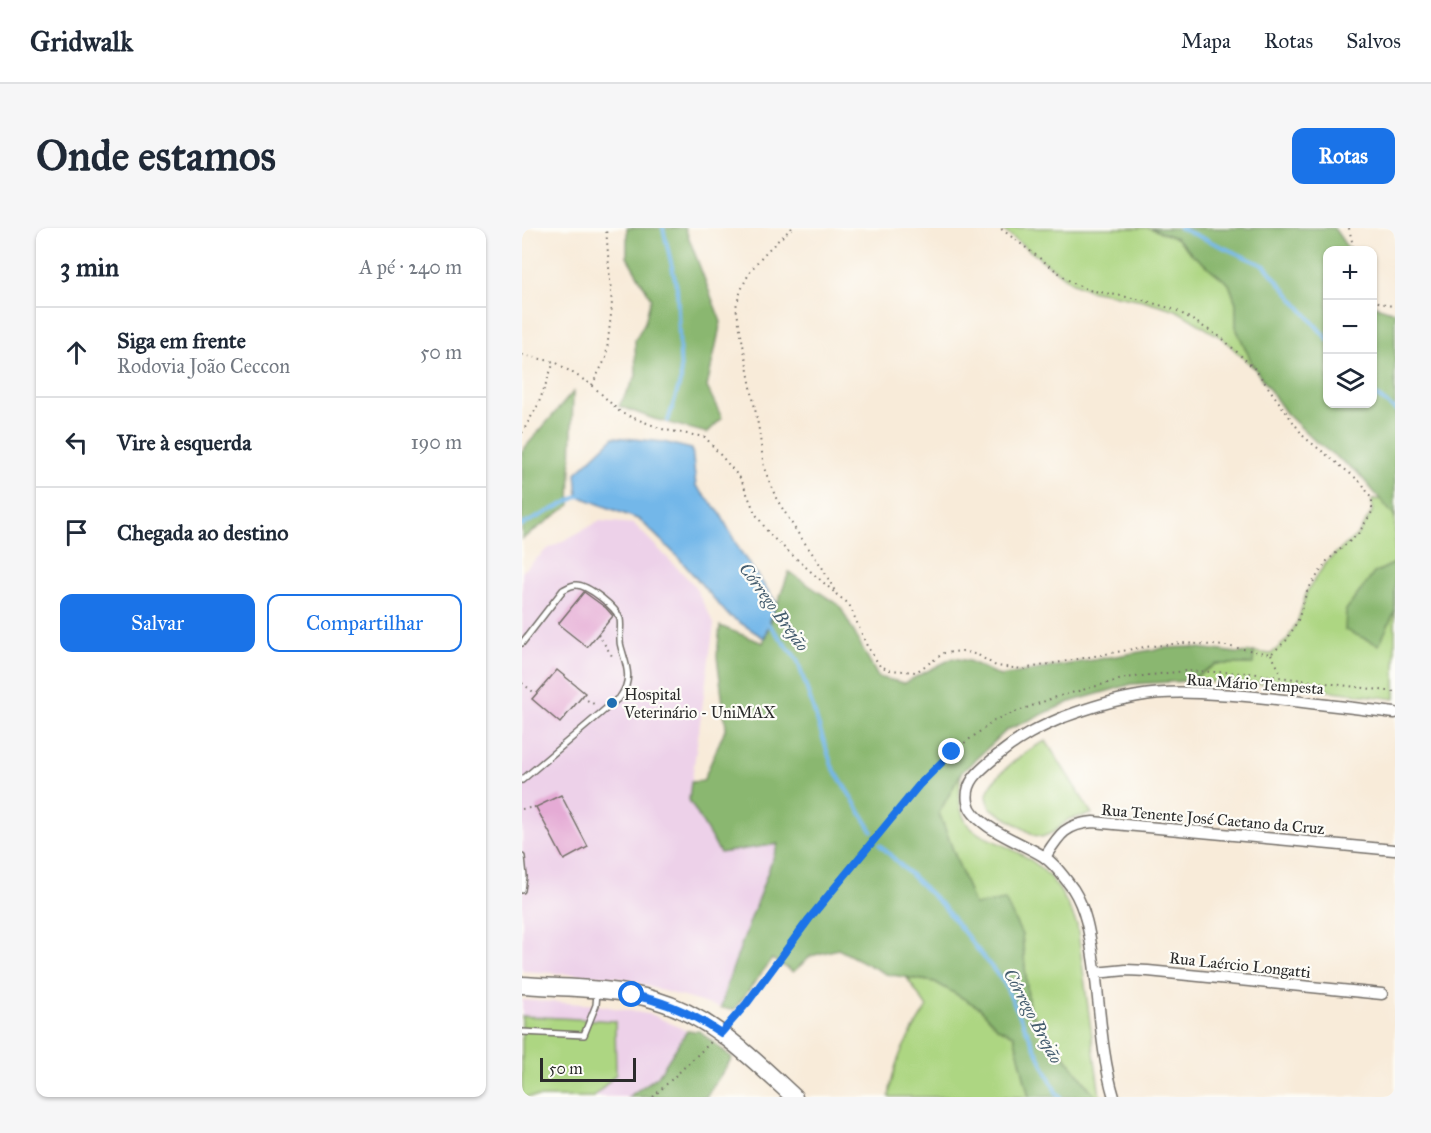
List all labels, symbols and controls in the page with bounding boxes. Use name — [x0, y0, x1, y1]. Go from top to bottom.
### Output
text: Gridwalk — [30, 24, 133, 59]
text: Mapa — [1181, 28, 1231, 54]
text: Rotas — [1264, 28, 1313, 54]
text: Salvos — [1346, 28, 1401, 54]
button: Rotas — [1292, 128, 1395, 184]
text: Onde estamos — [36, 130, 276, 182]
map controls — [1323, 246, 1377, 408]
button: + — [1323, 246, 1377, 300]
text: 3 min — [60, 251, 119, 283]
text: A pé · 240 m — [359, 255, 462, 279]
button: − — [1323, 300, 1377, 354]
text: Siga em frente — [117, 327, 246, 354]
icon: ahead — [60, 336, 93, 369]
text: 50 m — [420, 340, 462, 364]
text: Rodovia João Ceccon — [117, 354, 290, 378]
button: layers — [1323, 354, 1377, 408]
icon: left — [60, 426, 93, 459]
text: Vire à esquerda — [117, 429, 251, 456]
text: 190 m — [411, 430, 462, 454]
icon: arrive — [60, 516, 93, 549]
text: Chegada ao destino — [117, 519, 288, 546]
water label: Córrego Brejão — [734, 558, 814, 656]
button: Salvar — [60, 594, 255, 652]
button: Compartilhar — [267, 594, 462, 652]
street label: Rua Mário Tempesta — [1186, 670, 1325, 698]
place label: Hospital Veterinário - UniMAX — [623, 685, 776, 722]
marker: Hospital Veterinário - UniMAX — [605, 696, 619, 710]
route end — [938, 738, 964, 764]
street label: Rua Tenente José Caetano da Cruz — [1100, 800, 1326, 839]
street label: Rua Laércio Longatti — [1168, 948, 1312, 983]
water label: Córrego Brejão — [999, 965, 1067, 1067]
route start — [618, 981, 644, 1007]
scale bar — [540, 1055, 636, 1082]
text: 50 m — [549, 1059, 583, 1078]

